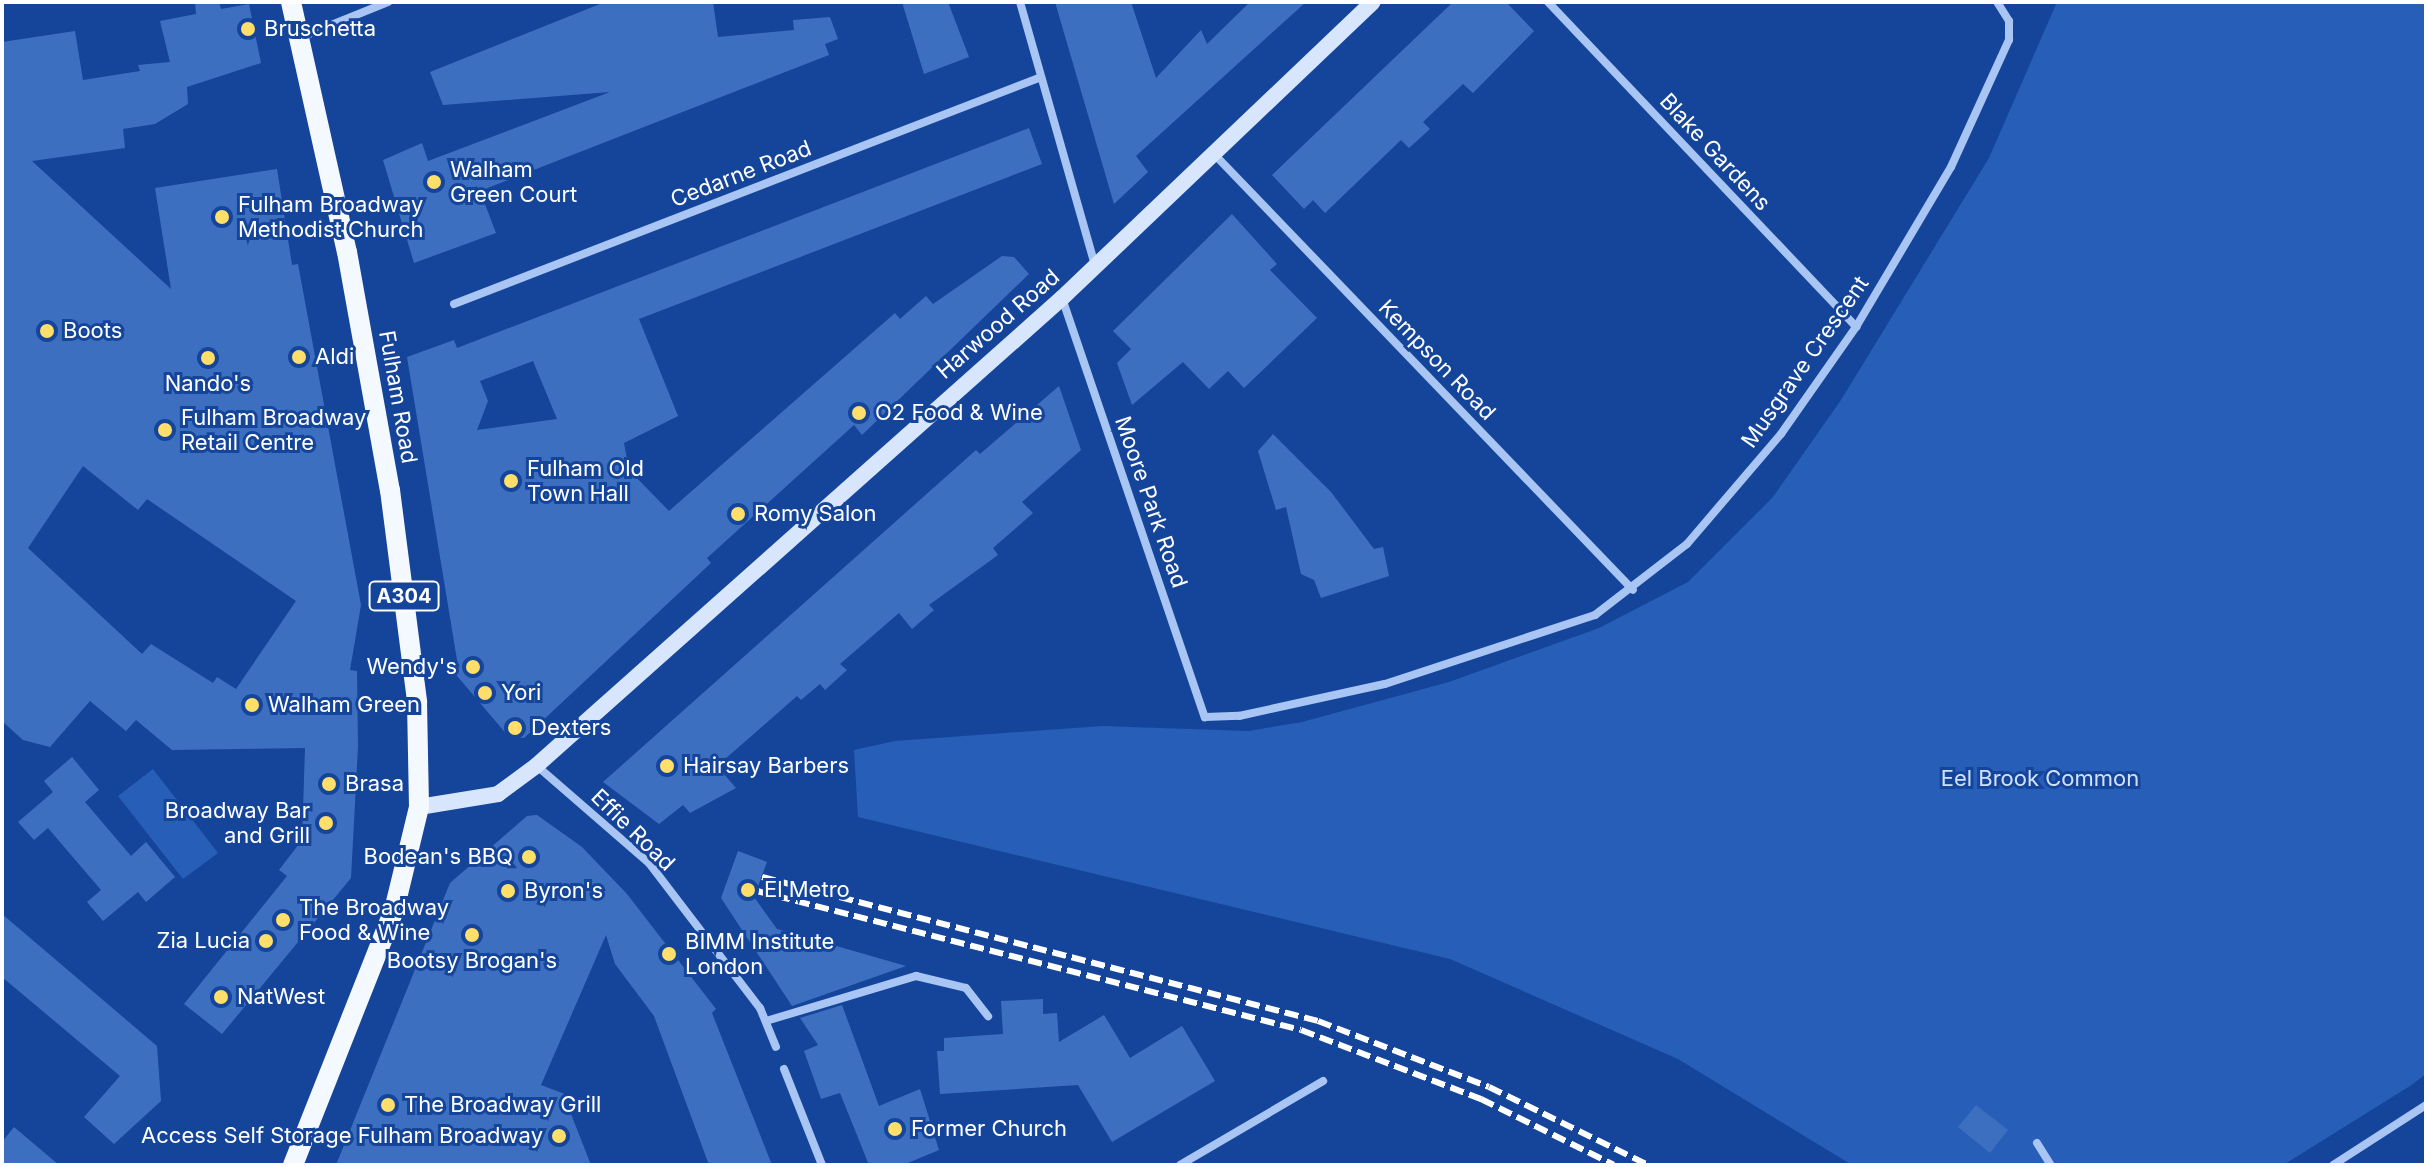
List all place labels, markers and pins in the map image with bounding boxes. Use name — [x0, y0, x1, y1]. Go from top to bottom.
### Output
place label: Bruschetta — [264, 16, 376, 42]
marker: Bruschetta — [239, 20, 257, 38]
place label: Walham Green Court — [450, 156, 577, 208]
marker: Walham Green Court — [425, 173, 443, 191]
place label: Fulham Broadway Methodist Church — [238, 191, 423, 242]
marker: Fulham Broadway Methodist Church — [213, 208, 231, 226]
place label: Boots — [63, 318, 122, 344]
marker: Boots — [38, 322, 56, 340]
place label: Aldi — [315, 344, 354, 370]
marker: Aldi — [290, 348, 308, 366]
marker: Nando's — [199, 349, 217, 367]
place label: Nando's — [165, 371, 251, 397]
place label: O2 Food & Wine — [875, 400, 1043, 426]
place label: Fulham Broadway Retail Centre — [181, 404, 366, 456]
marker: O2 Food & Wine — [850, 404, 868, 422]
marker: Fulham Broadway Retail Centre — [156, 421, 174, 439]
place label: Fulham Old Town Hall — [527, 455, 644, 506]
marker: Fulham Old Town Hall — [502, 472, 520, 490]
place label: Romy Salon — [754, 501, 877, 527]
marker: Romy Salon — [729, 505, 747, 523]
place label: Wendy's — [366, 654, 457, 680]
marker: Wendy's — [464, 658, 482, 676]
place label: Yori — [501, 680, 541, 706]
marker: Yori — [476, 684, 494, 702]
place label: Walham Green — [268, 692, 420, 718]
marker: Walham Green — [243, 696, 261, 714]
place label: Dexters — [531, 715, 611, 741]
marker: Dexters — [506, 719, 524, 737]
place label: Hairsay Barbers — [683, 753, 849, 779]
marker: Hairsay Barbers — [658, 757, 676, 775]
place label: Brasa — [345, 771, 404, 797]
marker: Brasa — [320, 775, 338, 793]
place label: Broadway Bar and Grill — [165, 797, 310, 848]
marker: Broadway Bar and Grill — [317, 814, 335, 832]
place label: Bodean's BBQ — [364, 844, 513, 870]
marker: Bodean's BBQ — [520, 848, 538, 866]
place label: El Metro — [764, 877, 850, 903]
place label: Byron's — [524, 878, 603, 904]
marker: El Metro — [739, 881, 757, 899]
marker: Byron's — [499, 882, 517, 900]
place label: The Broadway Food & Wine — [299, 894, 449, 946]
marker: The Broadway Food & Wine — [274, 911, 292, 929]
marker: Bootsy Brogan's — [463, 926, 481, 944]
place label: Zia Lucia — [157, 928, 250, 954]
place label: BIMM Institute London — [685, 928, 834, 980]
marker: Zia Lucia — [257, 932, 275, 950]
marker: BIMM Institute London — [660, 945, 678, 963]
place label: Bootsy Brogan's — [387, 948, 557, 974]
place label: NatWest — [237, 984, 325, 1010]
marker: NatWest — [212, 988, 230, 1006]
place label: The Broadway Grill — [404, 1092, 601, 1118]
marker: The Broadway Grill — [379, 1096, 397, 1114]
place label: Former Church — [911, 1116, 1067, 1142]
marker: Former Church — [886, 1120, 904, 1138]
place label: Access Self Storage Fulham Broadway — [141, 1123, 543, 1149]
marker: Access Self Storage Fulham Broadway — [550, 1127, 568, 1145]

